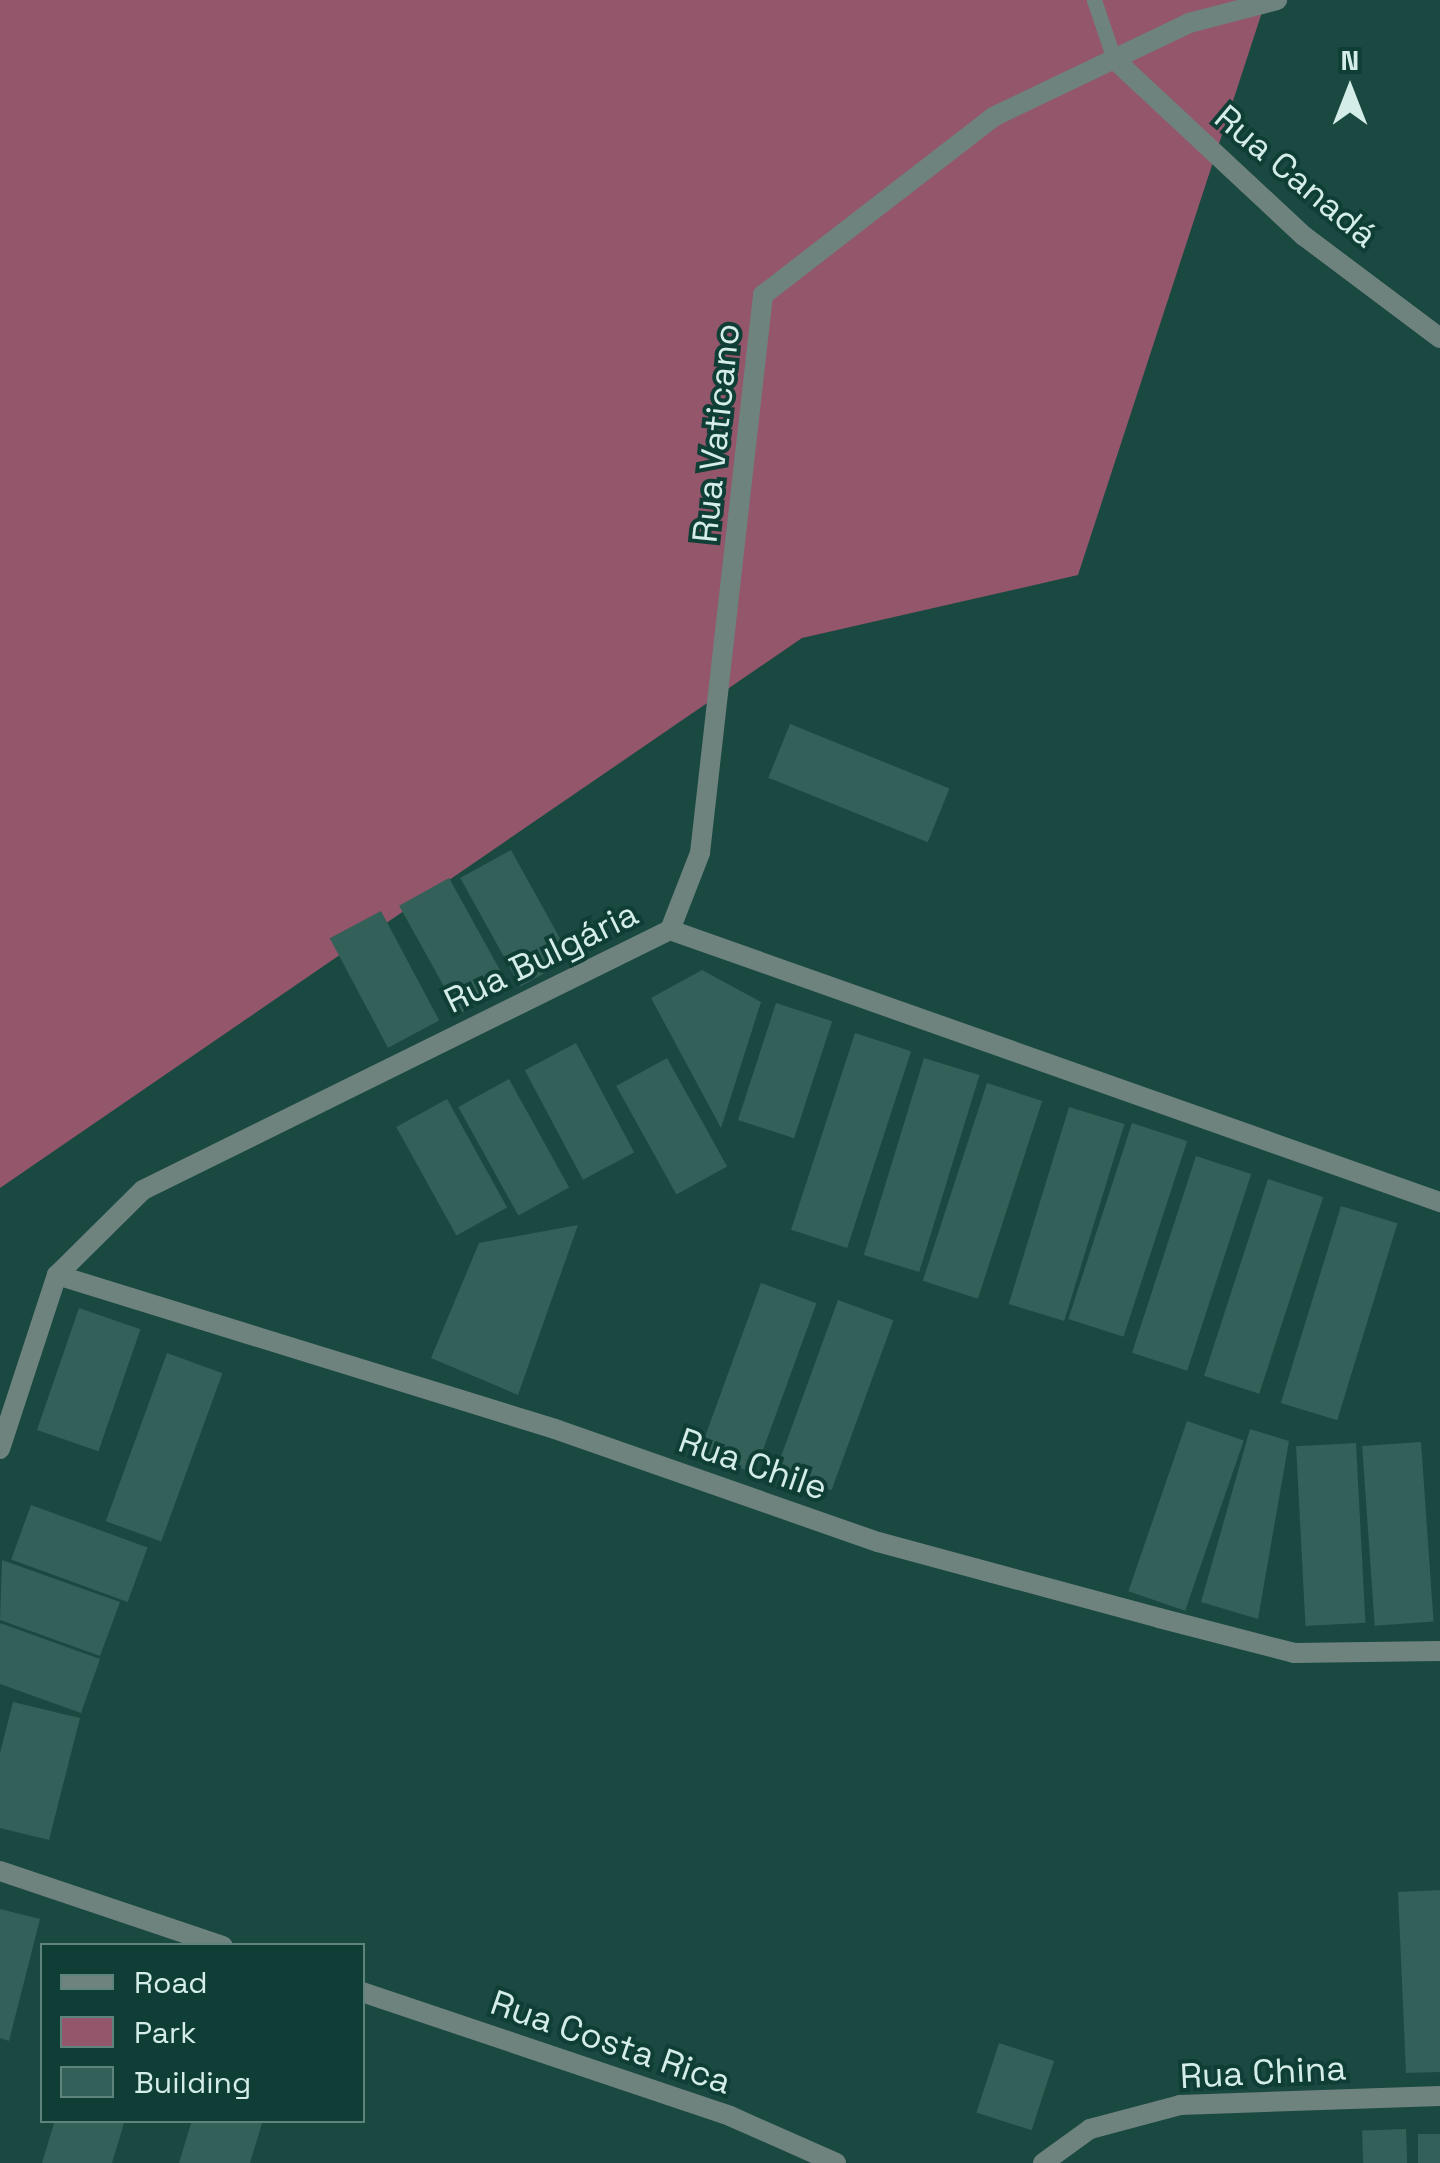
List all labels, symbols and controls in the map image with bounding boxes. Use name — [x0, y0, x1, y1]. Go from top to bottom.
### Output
north arrow — [1300, 40, 1400, 140]
text: N — [1341, 42, 1359, 78]
street label: Rua Canadá — [1206, 96, 1386, 256]
street label: Rua Vaticano — [684, 321, 748, 545]
street label: Rua Bulgária — [437, 892, 645, 1022]
street label: Rua Chile — [673, 1419, 833, 1509]
legend — [40, 1943, 365, 2123]
text: Road — [134, 1963, 208, 2002]
street label: Rua Costa Rica — [485, 1981, 737, 2103]
text: Park — [134, 2013, 196, 2052]
street label: Rua China — [1179, 2047, 1347, 2097]
text: Building — [134, 2063, 251, 2102]

